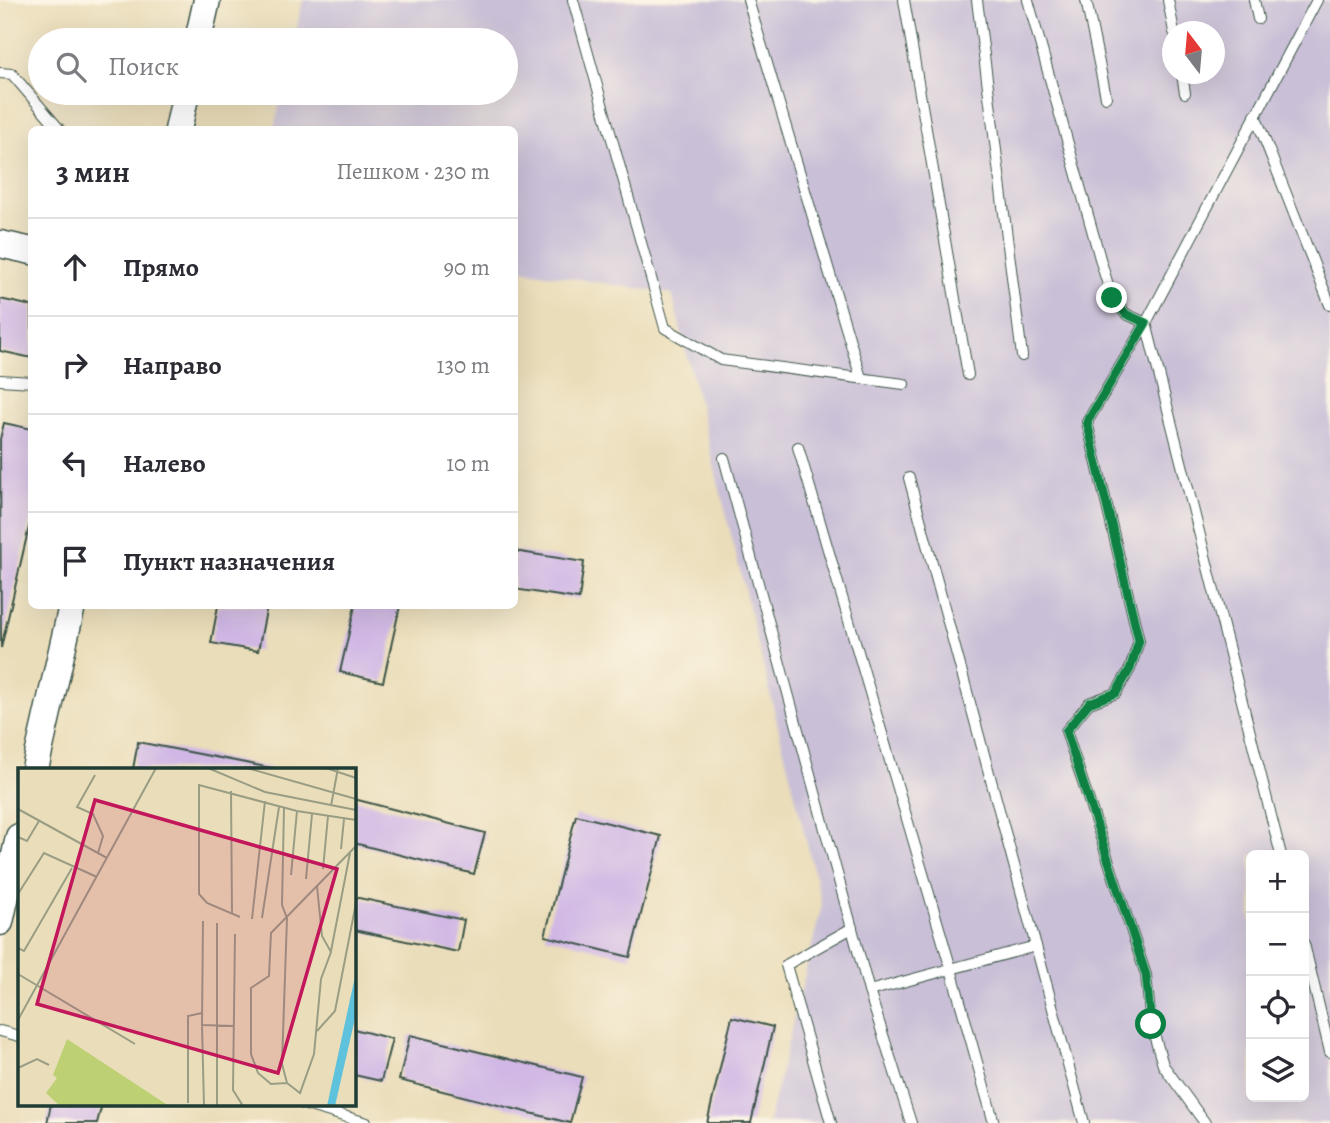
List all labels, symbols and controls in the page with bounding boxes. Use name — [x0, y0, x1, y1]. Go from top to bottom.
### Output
north arrow — [1162, 21, 1225, 84]
search box — [28, 28, 518, 105]
icon: search — [52, 48, 90, 86]
text: Поиск — [108, 49, 179, 84]
text: 3 мин — [56, 152, 130, 192]
text: Пешком · 230 m — [336, 156, 490, 187]
icon: ahead — [56, 248, 94, 286]
text: Прямо — [123, 250, 199, 285]
text: 90 m — [444, 252, 490, 283]
route end — [1096, 282, 1127, 313]
icon: right — [56, 346, 94, 384]
text: Направо — [123, 348, 222, 383]
text: 130 m — [437, 350, 490, 381]
icon: left — [56, 444, 94, 482]
text: Налево — [123, 446, 206, 481]
text: 10 m — [446, 448, 490, 479]
icon: arrive — [56, 542, 94, 580]
text: Пункт назначения — [123, 544, 335, 579]
inset map — [18, 768, 355, 1106]
map controls — [1246, 850, 1309, 1102]
button: + — [1246, 850, 1309, 913]
button: − — [1246, 913, 1309, 976]
button: locate — [1246, 976, 1309, 1039]
route start — [1135, 1008, 1166, 1039]
button: layers — [1246, 1039, 1309, 1102]

